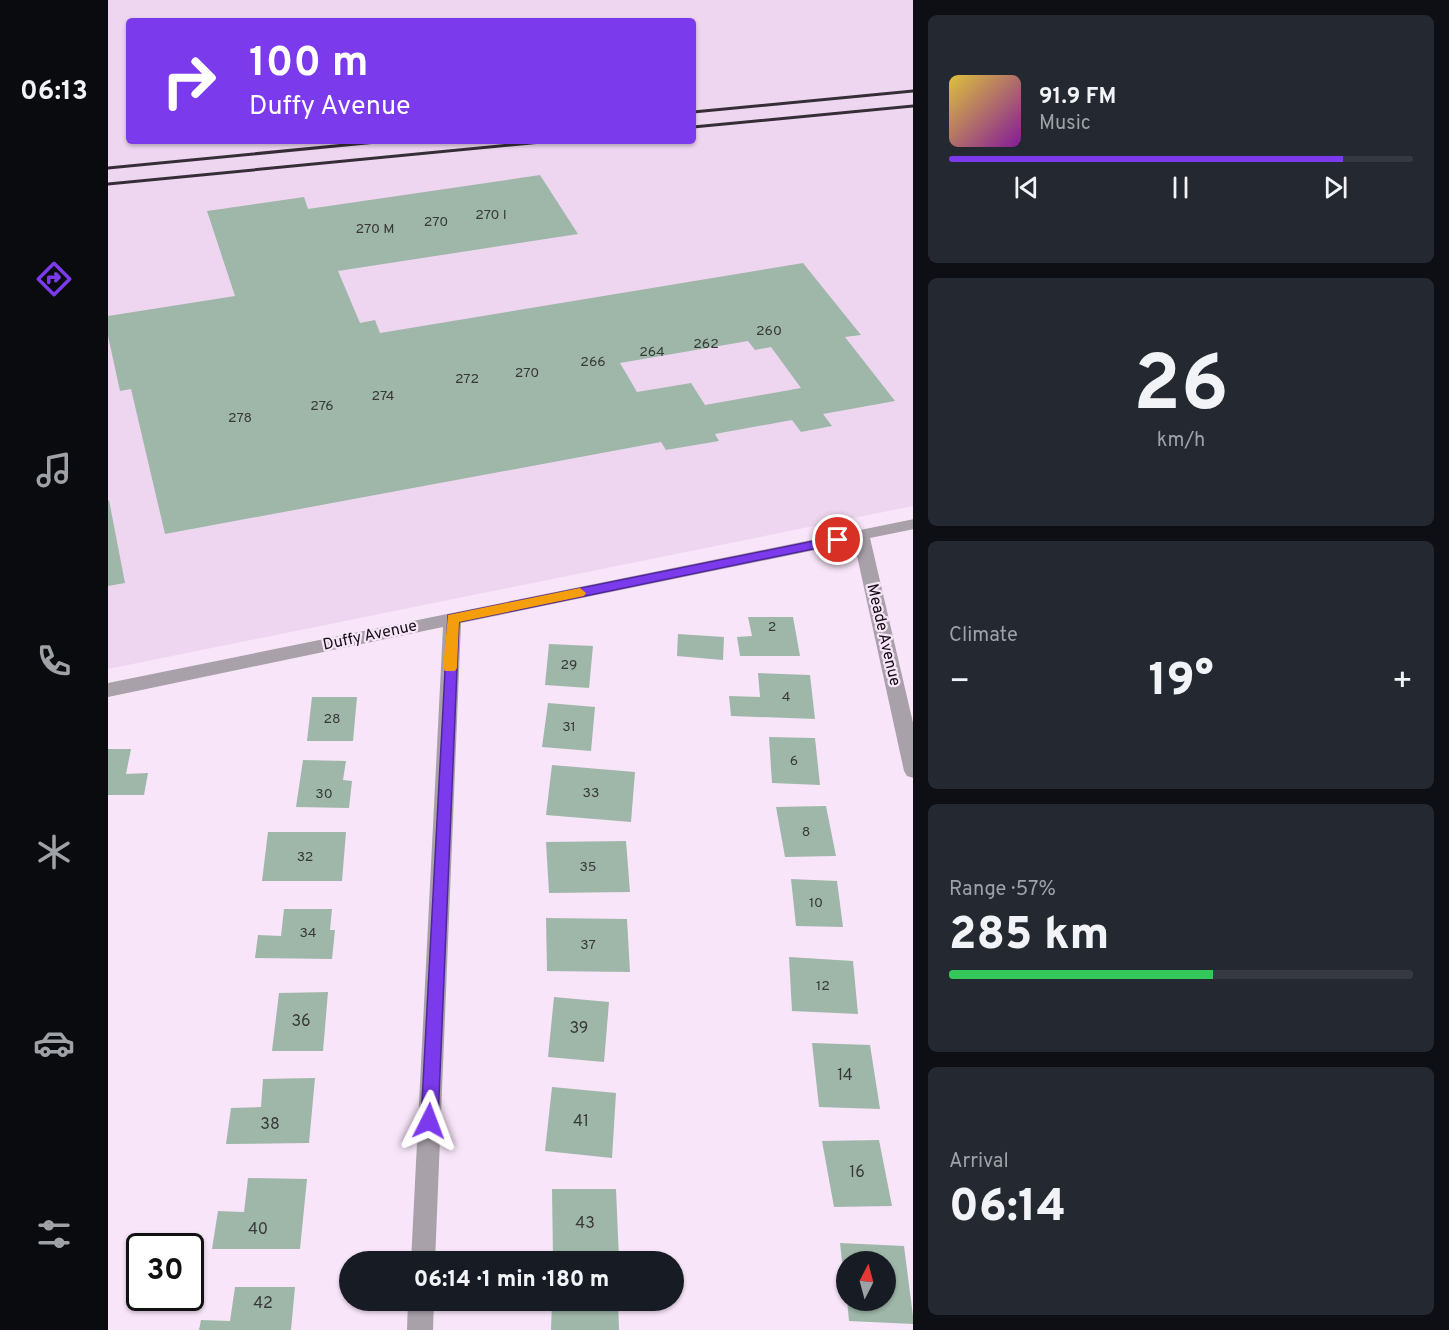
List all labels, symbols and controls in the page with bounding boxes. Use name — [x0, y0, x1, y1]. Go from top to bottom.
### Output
text: 100 m — [249, 38, 368, 91]
icon: right — [150, 42, 228, 120]
text: 06:13 — [20, 75, 88, 109]
text: 91.9 FM — [1039, 84, 1116, 111]
text: Duffy Avenue — [249, 90, 411, 124]
text: Music — [1039, 111, 1091, 137]
icon: previous — [1010, 171, 1043, 204]
icon: pause — [1164, 171, 1197, 204]
icon: next — [1319, 171, 1352, 204]
house number: 270 I — [475, 207, 507, 224]
house number: 270 — [424, 214, 448, 231]
house number: 270 M — [356, 221, 394, 238]
icon: directions — [33, 258, 75, 300]
house number: 260 — [756, 323, 782, 340]
house number: 262 — [693, 336, 719, 353]
text: 26 — [1133, 339, 1229, 438]
house number: 264 — [639, 344, 665, 361]
house number: 266 — [580, 354, 606, 371]
house number: 270 — [515, 365, 539, 382]
house number: 272 — [455, 371, 479, 388]
house number: 274 — [371, 388, 395, 405]
house number: 276 — [310, 398, 334, 415]
house number: 278 — [228, 410, 252, 427]
text: km/h — [1157, 428, 1205, 454]
icon: music — [33, 449, 75, 491]
pin — [812, 514, 863, 565]
icon: arrive — [821, 523, 854, 556]
street label: Meade Avenue — [862, 582, 904, 688]
street label: Duffy Avenue — [321, 616, 419, 656]
house number: 2 — [768, 619, 776, 636]
text: Climate — [949, 623, 1018, 649]
icon: phone — [33, 640, 75, 682]
text: 19° — [1148, 654, 1214, 711]
house number: 29 — [561, 657, 577, 674]
text: − — [949, 662, 970, 704]
text: + — [1392, 662, 1413, 704]
house number: 4 — [782, 689, 790, 706]
house number: 28 — [323, 711, 341, 728]
house number: 31 — [562, 719, 576, 736]
house number: 6 — [790, 753, 798, 770]
house number: 33 — [583, 785, 599, 802]
house number: 30 — [315, 786, 333, 803]
house number: 8 — [802, 824, 810, 841]
icon: climate — [33, 831, 75, 873]
house number: 32 — [297, 849, 313, 866]
house number: 35 — [579, 859, 597, 876]
text: Range · 57% — [949, 877, 1056, 903]
house number: 10 — [809, 895, 823, 912]
text: 285 km — [949, 908, 1109, 965]
house number: 34 — [299, 925, 317, 942]
house number: 37 — [580, 937, 596, 954]
house number: 12 — [816, 978, 830, 995]
house number: 36 — [291, 1012, 311, 1032]
house number: 39 — [570, 1019, 588, 1039]
icon: car — [33, 1022, 75, 1064]
house number: 14 — [837, 1066, 853, 1086]
position arrow — [397, 1089, 461, 1153]
house number: 41 — [573, 1112, 589, 1132]
house number: 38 — [260, 1115, 280, 1135]
text: Arrival — [949, 1149, 1009, 1175]
house number: 16 — [849, 1163, 865, 1183]
text: 06:14 — [949, 1180, 1066, 1237]
icon: filters — [33, 1213, 75, 1255]
house number: 43 — [575, 1214, 595, 1234]
house number: 40 — [248, 1220, 268, 1240]
speed limit sign: 30 — [126, 1233, 204, 1311]
north arrow — [836, 1251, 896, 1311]
map controls — [836, 1251, 896, 1311]
text: 06:14 · 1 min · 180 m — [414, 1267, 609, 1294]
house number: 42 — [253, 1294, 273, 1314]

